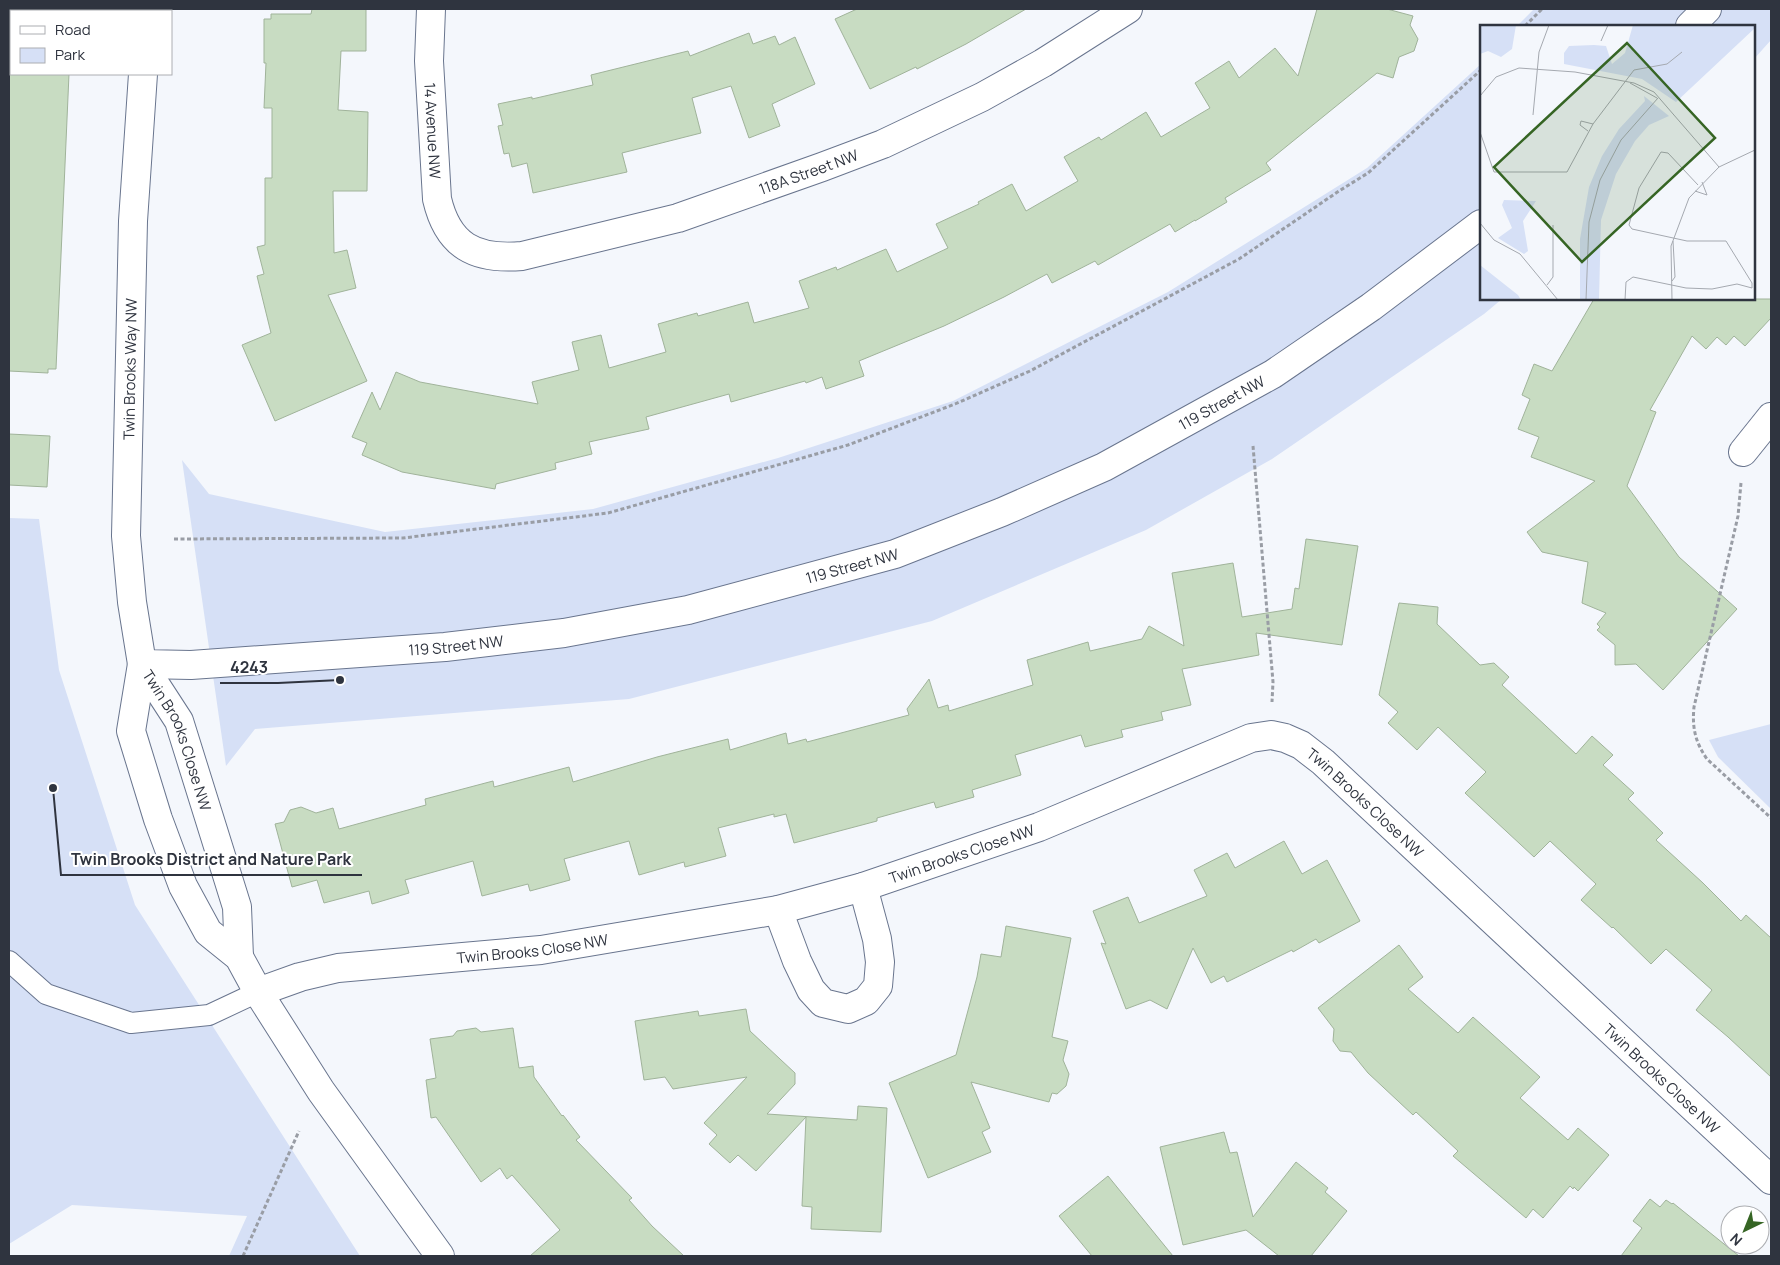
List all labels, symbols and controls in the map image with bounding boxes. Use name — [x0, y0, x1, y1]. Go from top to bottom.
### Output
legend — [10, 10, 172, 75]
text: Road — [55, 19, 91, 40]
inset map — [1480, 25, 1755, 300]
text: Park — [55, 44, 85, 65]
street label: 14 Avenue NW — [420, 82, 446, 180]
street label: 118A Street NW — [756, 144, 861, 199]
street label: Twin Brooks Way NW — [118, 298, 142, 440]
street label: 119 Street NW — [1175, 370, 1268, 435]
street label: 119 Street NW — [803, 543, 901, 588]
street label: 119 Street NW — [407, 630, 504, 660]
callout: 4243 — [220, 652, 278, 683]
text: 4243 — [230, 656, 268, 678]
street label: Twin Brooks Close NW — [138, 666, 217, 813]
street label: Twin Brooks Close NW — [1303, 743, 1429, 862]
street label: Twin Brooks Close NW — [886, 819, 1037, 888]
callout: Twin Brooks District and Nature Park — [61, 844, 362, 875]
text: Twin Brooks District and Nature Park — [71, 848, 352, 870]
street label: Twin Brooks Close NW — [456, 928, 610, 968]
street label: Twin Brooks Close NW — [1599, 1018, 1725, 1138]
north arrow — [1720, 1205, 1770, 1255]
text: N — [1726, 1229, 1746, 1250]

